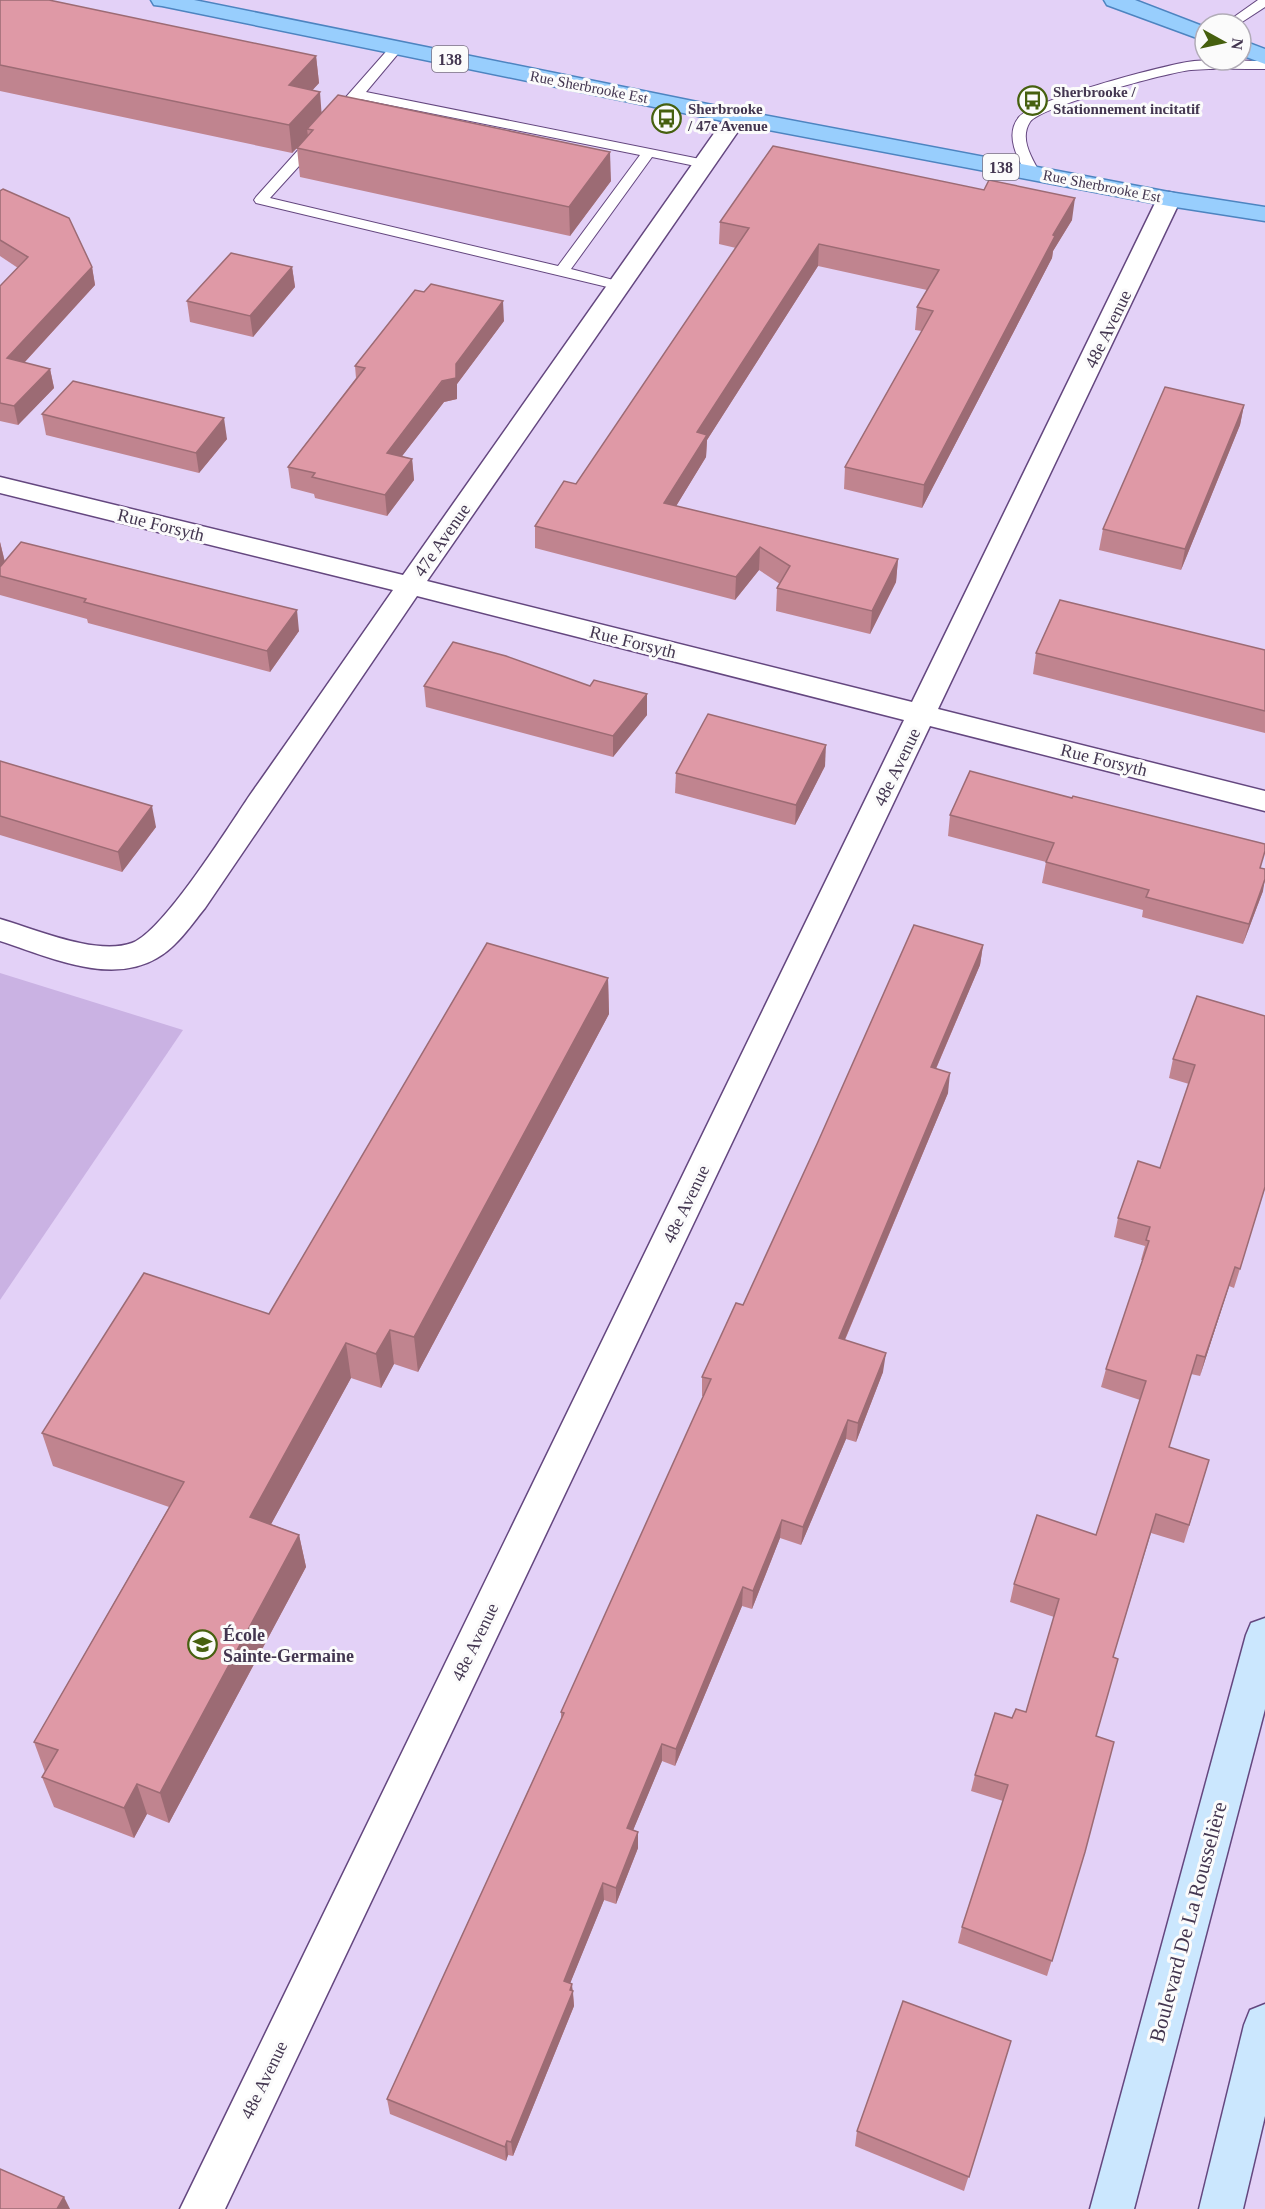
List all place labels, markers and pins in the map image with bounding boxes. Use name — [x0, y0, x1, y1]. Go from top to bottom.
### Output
place label: Sherbrooke / Stationnement incitatif — [1053, 84, 1201, 117]
bus stop icon: Sherbrooke / Stationnement incitatif — [1016, 85, 1048, 117]
place label: Sherbrooke / 47e Avenue — [687, 101, 768, 134]
bus stop icon: Sherbrooke / 47e Avenue — [651, 102, 683, 134]
place label: École Sainte-Germaine — [223, 1624, 354, 1666]
school or university icon: École Sainte-Germaine — [186, 1629, 218, 1661]

